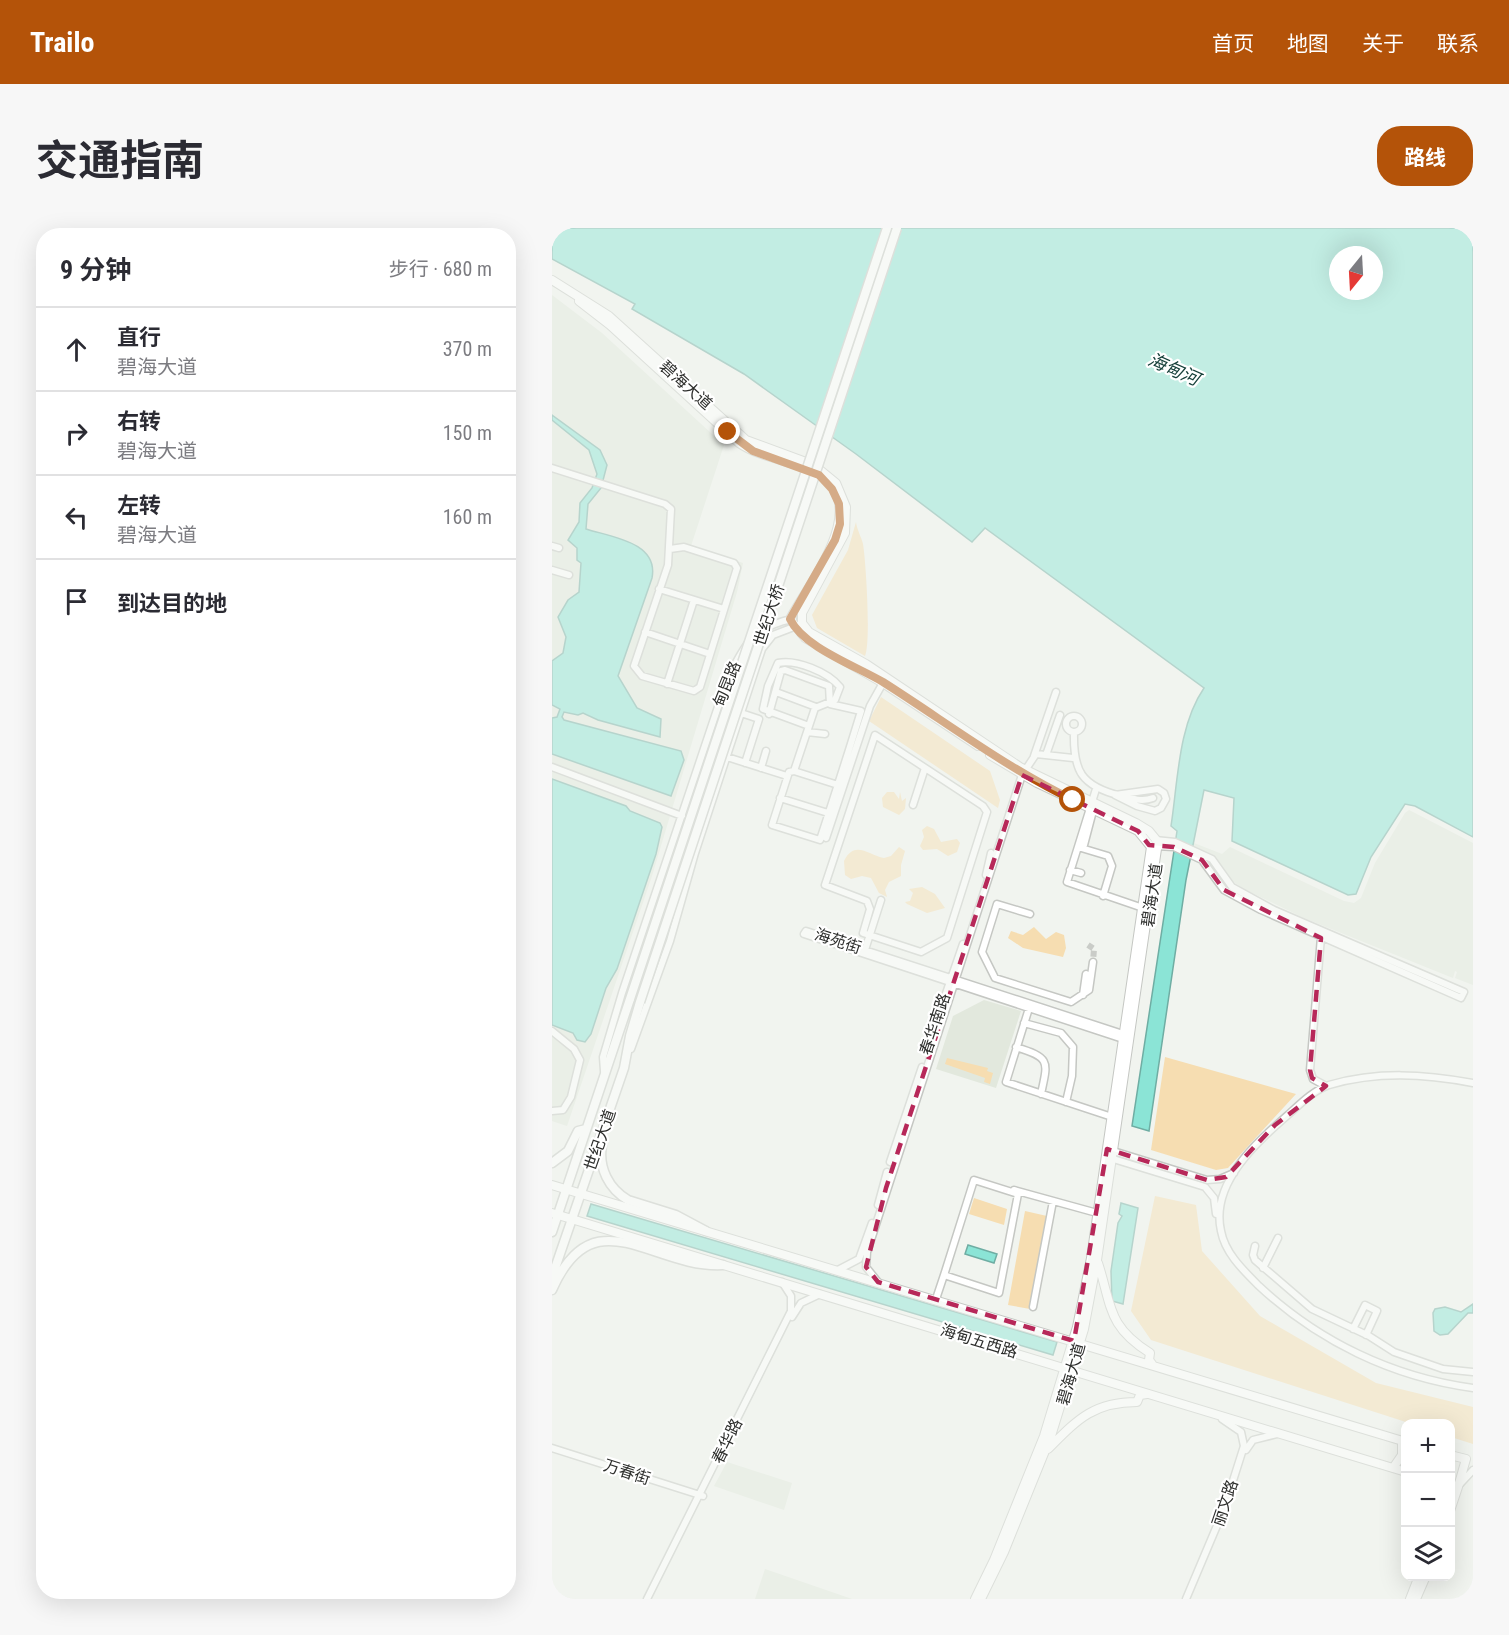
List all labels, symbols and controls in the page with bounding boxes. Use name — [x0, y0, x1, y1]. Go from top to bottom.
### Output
text: Trailo — [30, 26, 94, 59]
text: 首页 — [1212, 32, 1254, 56]
text: 地图 — [1287, 32, 1329, 56]
text: 关于 — [1362, 32, 1404, 56]
text: 联系 — [1437, 32, 1479, 56]
button: 路线 — [1377, 126, 1473, 186]
text: 交通指南 — [36, 136, 204, 185]
north arrow — [1329, 246, 1383, 300]
text: 9 分钟 — [60, 255, 131, 285]
text: 步行 · 680 m — [389, 257, 492, 281]
text: 直行 — [117, 325, 161, 350]
icon: ahead — [60, 333, 93, 366]
text: 370 m — [443, 337, 492, 361]
water label: 海甸河 — [1145, 348, 1206, 391]
text: 碧海大道 — [117, 355, 197, 379]
street label: 碧海大道 — [656, 357, 716, 413]
text: 右转 — [117, 409, 161, 434]
icon: right — [60, 417, 93, 450]
route end — [714, 418, 740, 444]
text: 150 m — [443, 421, 492, 445]
text: 碧海大道 — [117, 439, 197, 463]
text: 左转 — [117, 493, 161, 518]
icon: left — [60, 501, 93, 534]
text: 160 m — [443, 505, 492, 529]
text: 碧海大道 — [117, 523, 197, 547]
street label: 世纪大桥 — [750, 582, 788, 648]
icon: arrive — [60, 585, 93, 618]
text: 到达目的地 — [117, 591, 227, 616]
street label: 甸昆路 — [709, 658, 745, 710]
route start — [1059, 786, 1085, 812]
street label: 碧海大道 — [1138, 862, 1166, 928]
street label: 海苑街 — [812, 925, 864, 957]
street label: 春华南路 — [916, 991, 954, 1057]
street label: 世纪大道 — [581, 1107, 619, 1173]
street label: 海甸五西路 — [938, 1320, 1020, 1362]
street label: 碧海大道 — [1053, 1341, 1089, 1407]
street label: 春华路 — [708, 1415, 746, 1467]
map controls — [1401, 1419, 1455, 1581]
button: + — [1401, 1419, 1455, 1473]
street label: 万春街 — [601, 1456, 653, 1488]
button: − — [1401, 1473, 1455, 1527]
street label: 丽文路 — [1208, 1477, 1242, 1529]
button: layers — [1401, 1527, 1455, 1581]

